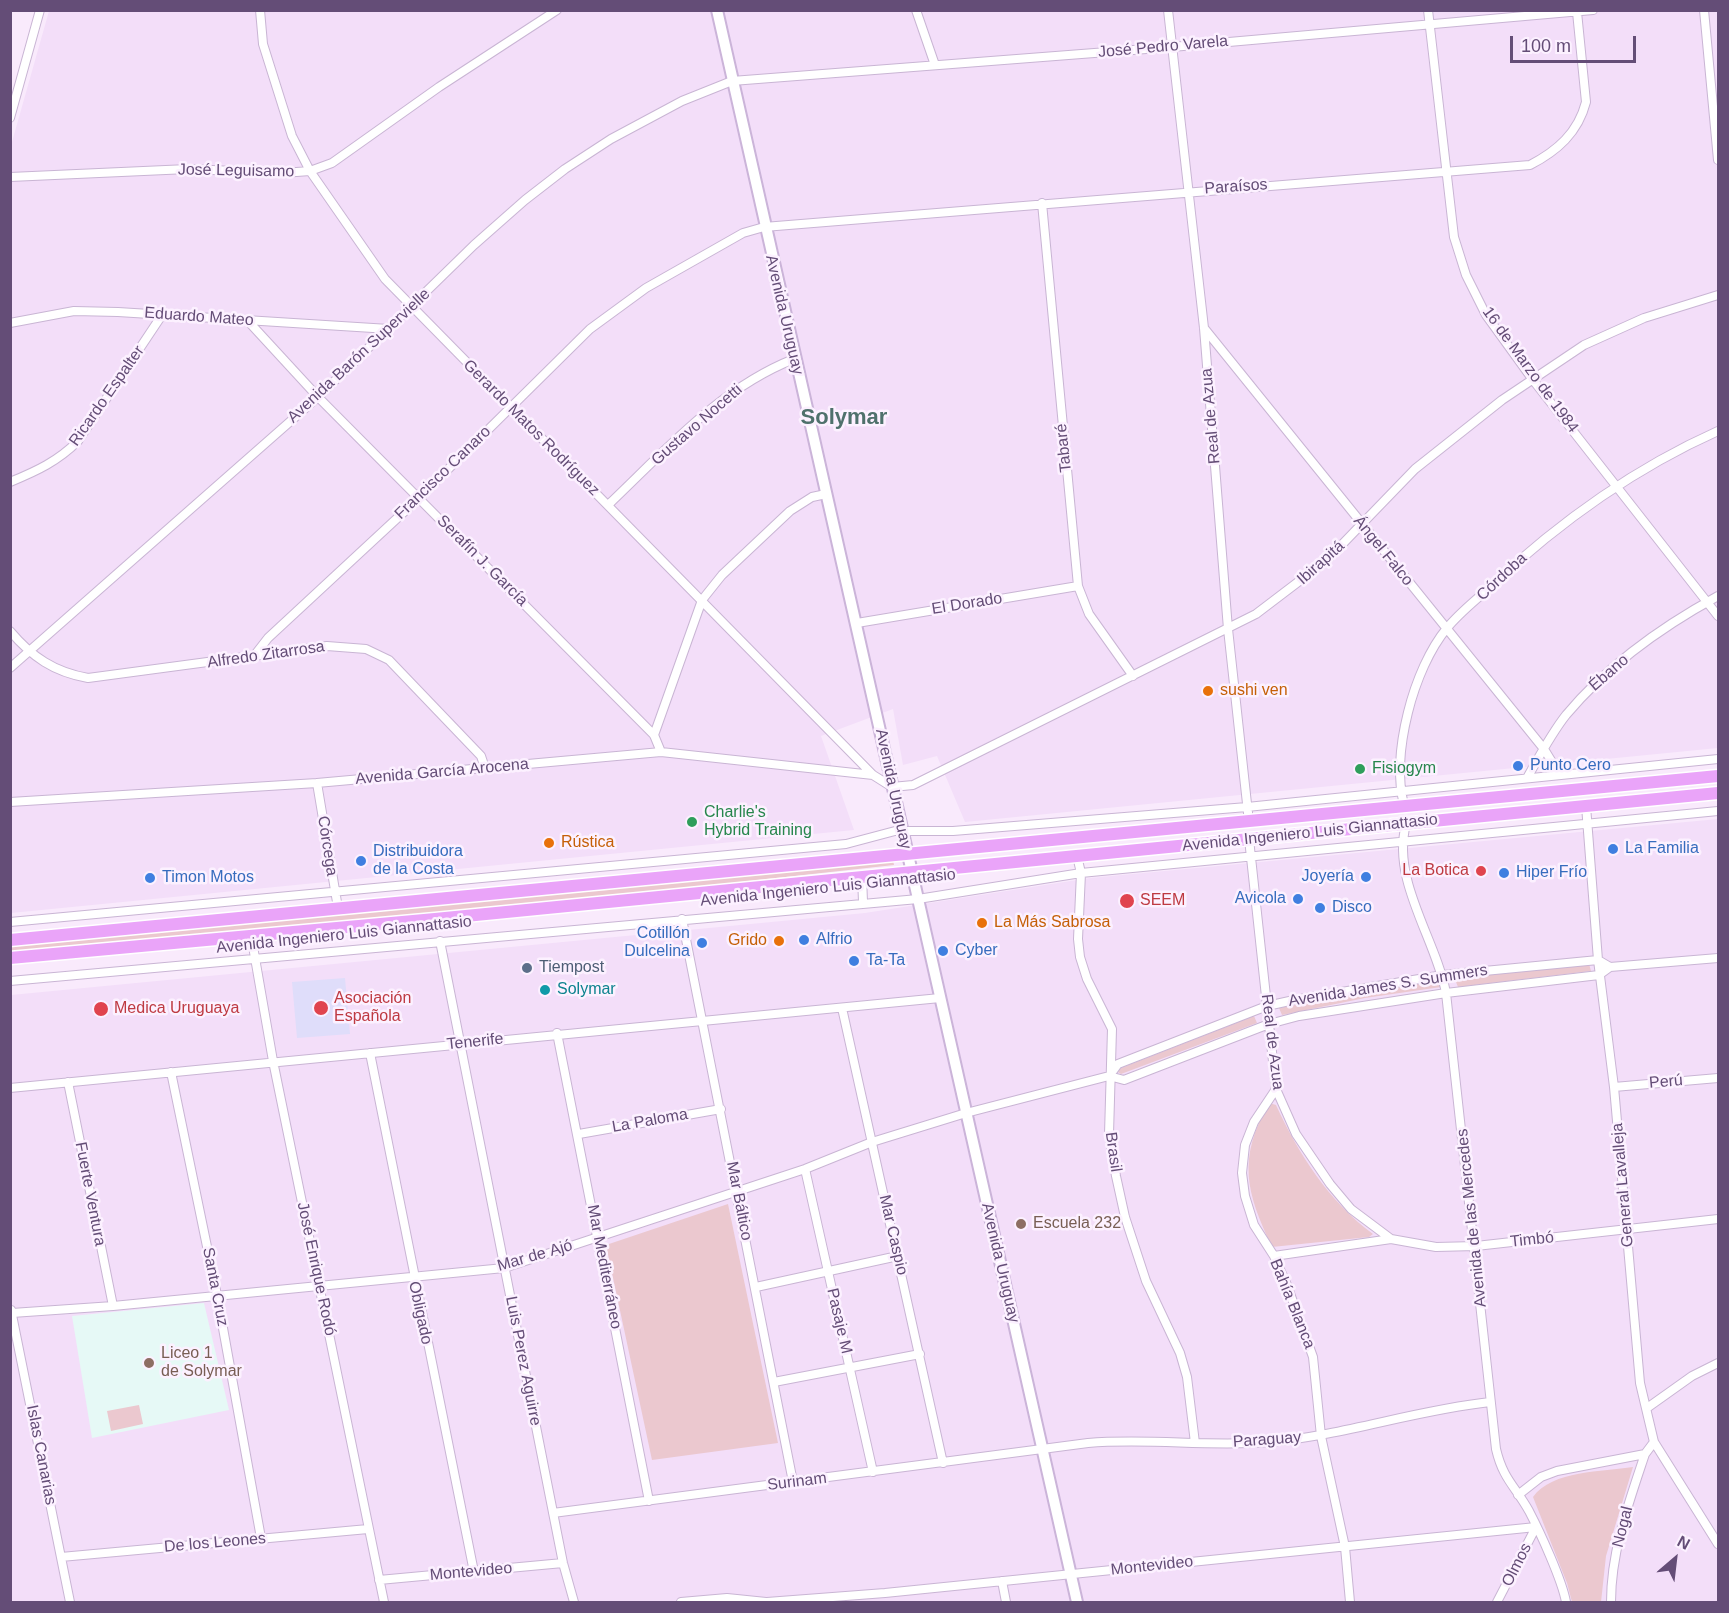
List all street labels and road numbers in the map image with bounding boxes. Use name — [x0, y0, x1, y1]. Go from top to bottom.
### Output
street label: José Pedro Varela — [1097, 32, 1229, 62]
street label: José Leguisamo — [178, 160, 294, 182]
street label: Paraísos — [1204, 175, 1268, 199]
street label: Avenida Uruguay — [761, 253, 807, 377]
street label: Avenida Barón Supervielle — [284, 285, 434, 427]
street label: 16 de Marzo de 1984 — [1478, 303, 1582, 437]
street label: Eduardo Mateo — [144, 304, 254, 330]
street label: Ricardo Espalter — [65, 342, 149, 450]
street label: Gerardo Matos Rodríguez — [459, 356, 603, 500]
street label: Real de Azua — [1197, 367, 1225, 465]
street label: Gustavo Nocetti — [648, 380, 746, 470]
street label: Francisco Canaro — [391, 422, 495, 524]
street label: Tabaré — [1052, 423, 1076, 473]
street label: Serafín J. García — [432, 511, 532, 611]
street label: Ángel Falco — [1349, 512, 1417, 590]
street label: Ibirapitá — [1293, 537, 1349, 589]
street label: Córdoba — [1473, 549, 1531, 605]
street label: El Dorado — [930, 589, 1004, 619]
street label: Alfredo Zitarrosa — [206, 637, 326, 673]
street label: Ébano — [1585, 651, 1633, 695]
street label: Avenida Uruguay — [871, 727, 915, 851]
street label: Avenida García Arocena — [354, 755, 530, 789]
street label: Avenida Ingeniero Luis Giannattasio — [1181, 810, 1439, 856]
street label: Córcega — [313, 815, 341, 877]
street label: Avenida Ingeniero Luis Giannattasio — [699, 865, 957, 911]
street label: Avenida Ingeniero Luis Giannattasio — [215, 912, 473, 958]
street label: Avenida James S. Summers — [1287, 961, 1489, 1011]
street label: Real de Azua — [1257, 993, 1287, 1091]
street label: Tenerife — [446, 1029, 504, 1055]
street label: Perú — [1648, 1071, 1684, 1093]
street label: La Paloma — [611, 1105, 689, 1137]
street label: General Lavalleja — [1608, 1122, 1638, 1248]
street label: Avenida de las Mercedes — [1453, 1128, 1491, 1308]
street label: Brasil — [1101, 1131, 1125, 1173]
street label: Fuerte Ventura — [70, 1140, 110, 1248]
street label: Mar Báltico — [722, 1160, 756, 1242]
street label: Mar Caspio — [874, 1193, 912, 1277]
street label: José Enrique Rodó — [292, 1200, 340, 1338]
street label: Avenida Uruguay — [977, 1201, 1023, 1325]
street label: Mar Mediterráneo — [583, 1203, 625, 1331]
street label: Timbó — [1509, 1228, 1555, 1252]
street label: Mar de Ajó — [495, 1236, 575, 1276]
street label: Santa Cruz — [198, 1246, 232, 1328]
street label: Bahía Blanca — [1265, 1256, 1319, 1352]
street label: Obligado — [404, 1280, 436, 1346]
street label: Pasaje M — [822, 1286, 856, 1356]
street label: Luis Perez Aguirre — [501, 1295, 545, 1427]
street label: Islas Canarias — [22, 1403, 60, 1507]
street label: Paraguay — [1232, 1428, 1302, 1452]
street label: Surinam — [766, 1469, 828, 1495]
street label: Nogal — [1609, 1504, 1637, 1550]
street label: De los Leones — [163, 1529, 267, 1557]
street label: Olmos — [1498, 1540, 1536, 1590]
street label: Montevideo — [1110, 1552, 1194, 1580]
street label: Montevideo — [429, 1559, 513, 1585]

